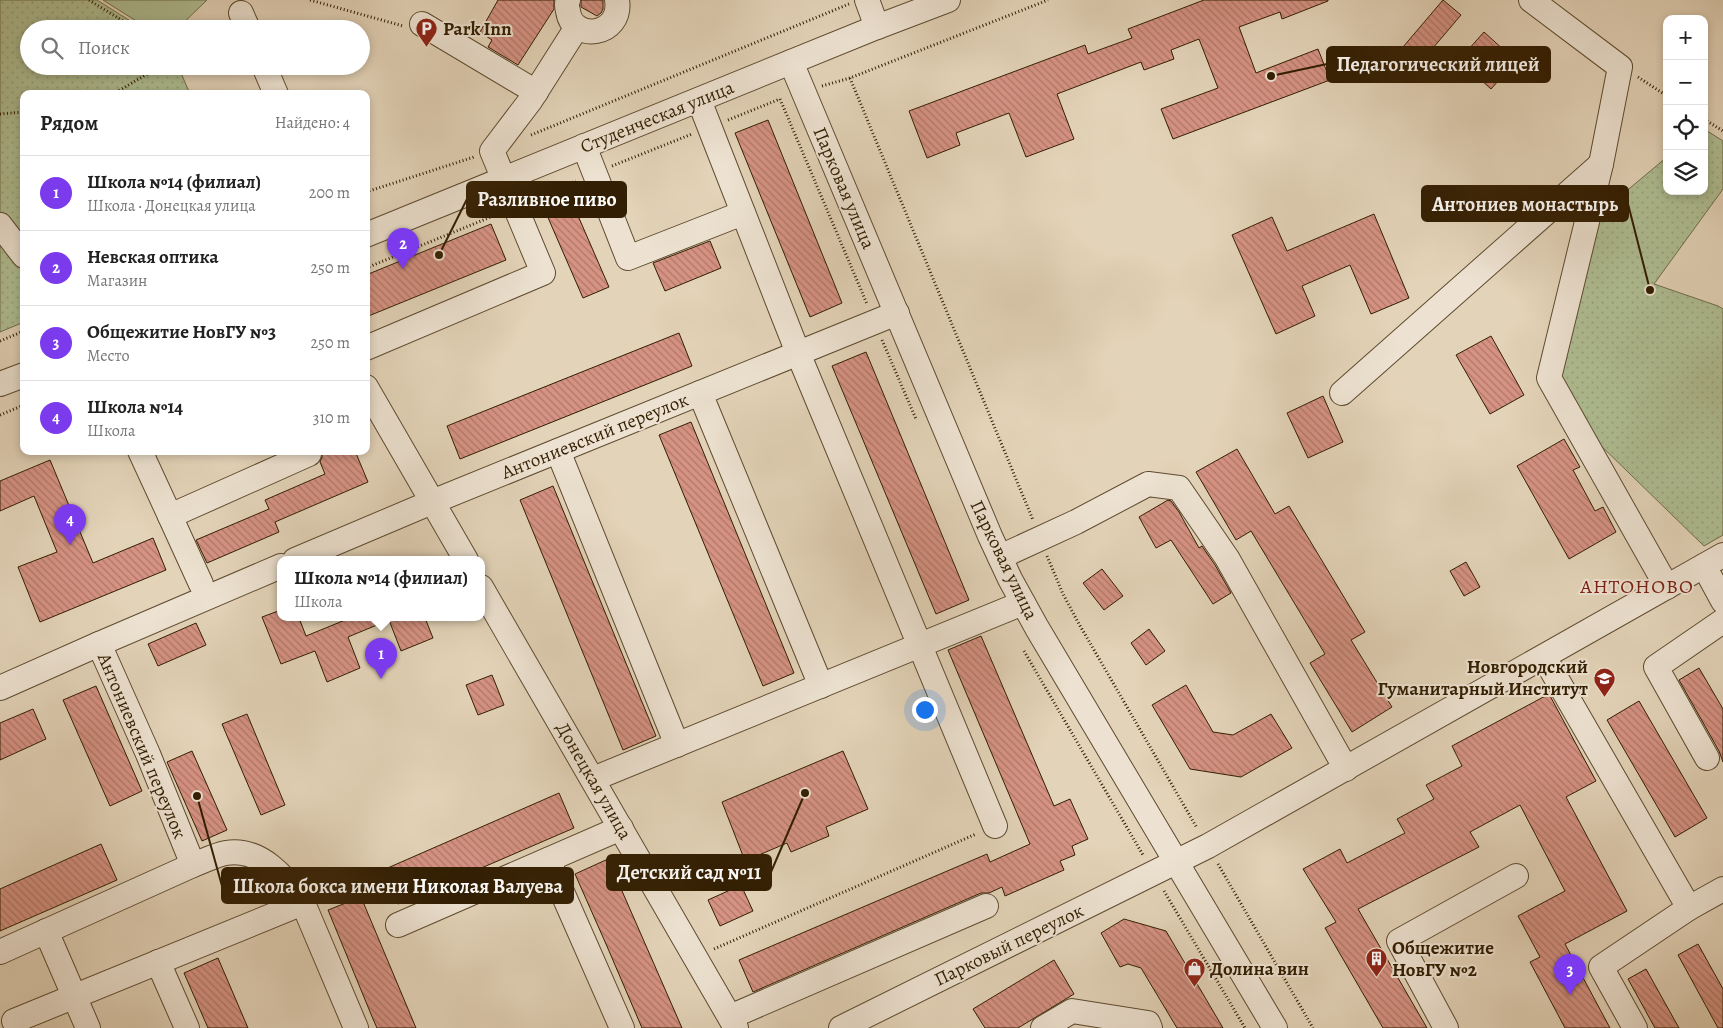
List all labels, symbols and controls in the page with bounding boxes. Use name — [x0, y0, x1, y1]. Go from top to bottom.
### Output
map controls — [1663, 15, 1708, 195]
button: + — [1663, 15, 1708, 60]
place label: Park Inn — [443, 16, 512, 42]
parking icon: Park Inn — [415, 17, 439, 48]
search box — [20, 20, 370, 75]
icon: search — [38, 34, 66, 62]
text: Поиск — [78, 35, 130, 61]
callout: Педагогический лицей — [1327, 47, 1550, 82]
text: Педагогический лицей — [1336, 51, 1540, 78]
button: − — [1663, 60, 1708, 105]
street label: Студенческая улица — [576, 74, 738, 160]
button: locate — [1663, 105, 1708, 150]
text: Рядом — [40, 109, 98, 137]
text: Найдено: 4 — [275, 112, 350, 134]
street label: Парковая улица — [807, 123, 881, 253]
button: layers — [1663, 150, 1708, 195]
text: Школа №14 (филиал) — [87, 169, 261, 195]
text: 1 — [53, 182, 59, 204]
text: 200 m — [309, 182, 350, 204]
callout: Разливное пиво — [467, 182, 626, 217]
text: Разливное пиво — [477, 186, 617, 213]
callout: Антониев монастырь — [1422, 186, 1628, 221]
text: Антониев монастырь — [1431, 191, 1618, 218]
text: Школа · Донецкая улица — [87, 195, 256, 217]
pin: 2 — [387, 228, 419, 269]
text: Невская оптика — [87, 244, 219, 270]
text: 2 — [52, 257, 60, 279]
text: 250 m — [311, 257, 350, 279]
text: Магазин — [87, 270, 147, 292]
text: Общежитие НовГУ №3 — [87, 319, 276, 345]
text: 3 — [53, 332, 59, 354]
text: 250 m — [311, 332, 350, 354]
text: Место — [87, 345, 130, 367]
street label: Антониевский переулок — [497, 387, 692, 486]
text: Школа №14 — [87, 394, 183, 420]
text: 4 — [52, 407, 60, 429]
text: 310 m — [313, 407, 350, 429]
text: Школа — [87, 420, 135, 442]
street label: Парковая улица — [964, 496, 1044, 624]
pin: 4 — [54, 504, 86, 545]
popup — [277, 556, 485, 621]
text: Школа №14 (филиал) — [294, 565, 468, 591]
district label: АНТОНОВО — [1579, 573, 1694, 600]
text: Школа — [294, 591, 342, 613]
pin: 1 — [365, 638, 397, 679]
street label: Антониевский переулок — [91, 648, 193, 843]
place label: Новгородский Гуманитарный Институт — [1377, 654, 1588, 702]
school or university icon: Новгородский Гуманитарный Институт — [1592, 666, 1616, 697]
your location — [912, 697, 938, 723]
street label: Донецкая улица — [550, 717, 638, 845]
callout: Детский сад №11 — [607, 855, 771, 890]
text: Детский сад №11 — [617, 859, 761, 886]
callout: Школа бокса имени Николая Валуева — [222, 868, 573, 903]
text: Школа бокса имени Николая Валуева — [233, 873, 564, 900]
street label: Парковый переулок — [930, 897, 1088, 992]
place label: Общежитие НовГУ №2 — [1392, 935, 1494, 983]
building icon: Общежитие НовГУ №2 — [1364, 947, 1388, 978]
pin: 3 — [1554, 954, 1586, 995]
place label: Долина вин — [1210, 956, 1309, 982]
shop icon: Долина вин — [1182, 957, 1206, 988]

